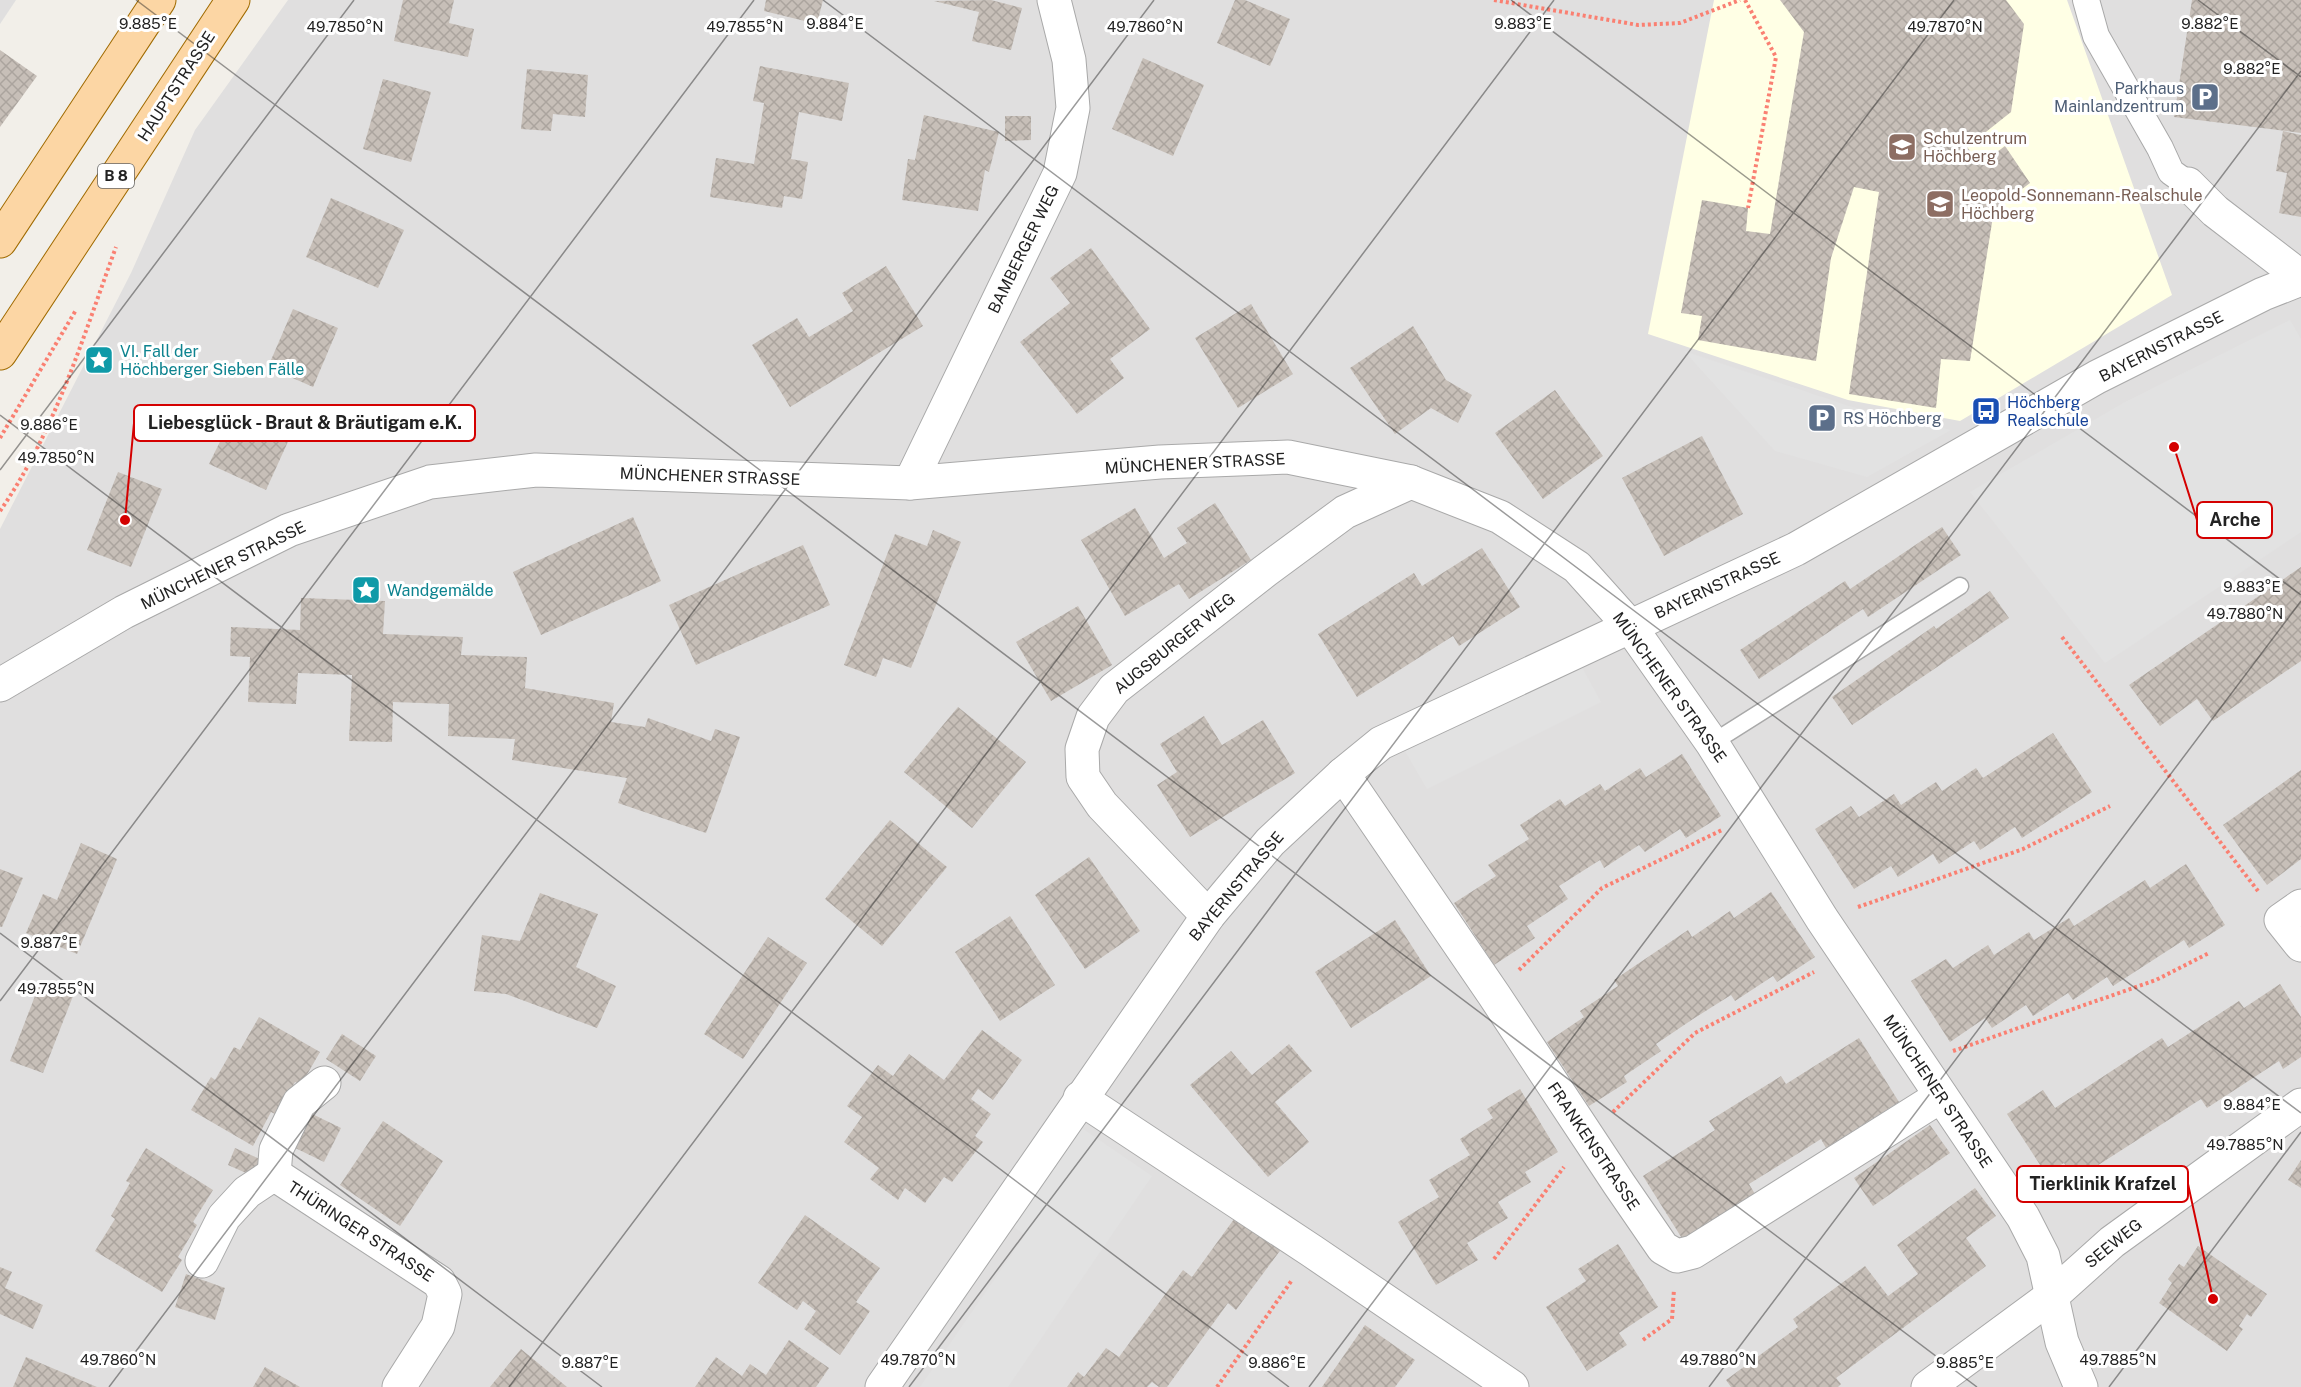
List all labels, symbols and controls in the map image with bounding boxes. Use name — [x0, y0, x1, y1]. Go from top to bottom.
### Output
text: 9.885°E — [119, 15, 177, 32]
text: 9.884°E — [806, 15, 864, 32]
text: 9.883°E — [1494, 15, 1552, 32]
text: 9.882°E — [2181, 15, 2239, 32]
text: 49.7850°N — [307, 18, 383, 35]
text: 49.7855°N — [706, 18, 784, 35]
text: 49.7860°N — [1107, 18, 1183, 35]
text: 49.7870°N — [1907, 18, 1983, 35]
street label: HAUPTSTRASSE — [134, 28, 219, 145]
text: 9.882°E — [2223, 60, 2281, 77]
place label: Parkhaus Mainlandzentrum — [2054, 79, 2184, 116]
parking icon: Parkhaus Mainlandzentrum — [2189, 81, 2221, 113]
place label: Schulzentrum Höchberg — [1923, 129, 2027, 166]
school or university icon: Schulzentrum Höchberg — [1886, 131, 1918, 163]
road number: B 8 — [98, 164, 134, 188]
street label: BAMBERGER WEG — [984, 182, 1063, 317]
place label: Leopold-Sonnemann-Realschule Höchberg — [1961, 186, 2203, 223]
school or university icon: Leopold-Sonnemann-Realschule Höchberg — [1924, 188, 1956, 220]
street label: BAYERNSTRASSE — [2096, 307, 2226, 386]
place label: VI. Fall der Höchberger Sieben Fälle — [120, 342, 304, 379]
place icon: VI. Fall der Höchberger Sieben Fälle — [83, 344, 115, 376]
place label: Höchberg Realschule — [2007, 393, 2089, 430]
bus stop icon: Höchberg Realschule — [1970, 395, 2002, 427]
parking icon: RS Höchberg — [1806, 402, 1838, 434]
callout: Liebesglück - Braut & Bräutigam e.K. — [134, 405, 475, 441]
place label: RS Höchberg — [1843, 409, 1942, 428]
text: Liebesglück - Braut & Bräutigam e.K. — [148, 412, 462, 433]
text: 9.886°E — [20, 416, 78, 433]
street label: MÜNCHENER STRASSE — [1104, 448, 1286, 478]
text: 49.7850°N — [18, 449, 94, 466]
street label: MÜNCHENER STRASSE — [619, 463, 801, 489]
callout: Arche — [2197, 502, 2272, 538]
text: Arche — [2209, 509, 2261, 530]
street label: MÜNCHENER STRASSE — [137, 516, 309, 614]
street label: BAYERNSTRASSE — [1651, 548, 1783, 623]
place icon: Wandgemälde — [350, 574, 382, 606]
text: 9.883°E — [2223, 578, 2281, 595]
place label: Wandgemälde — [387, 581, 494, 600]
street label: AUGSBURGER WEG — [1110, 589, 1239, 698]
text: 49.7880°N — [2207, 605, 2283, 622]
street label: MÜNCHENER STRASSE — [1609, 608, 1731, 766]
street label: BAYERNSTRASSE — [1185, 828, 1288, 945]
text: 9.887°E — [20, 934, 78, 951]
text: 49.7855°N — [17, 980, 95, 997]
street label: MÜNCHENER STRASSE — [1879, 1010, 1997, 1172]
street label: FRANKENSTRASSE — [1544, 1079, 1643, 1214]
text: 9.884°E — [2223, 1096, 2281, 1113]
text: 49.7885°N — [2206, 1136, 2284, 1153]
callout: Tierklinik Krafzel — [2017, 1166, 2188, 1202]
text: Tierklinik Krafzel — [2029, 1173, 2177, 1194]
street label: THÜRINGER STRASSE — [284, 1176, 438, 1286]
street label: SEEWEG — [2081, 1215, 2146, 1272]
text: 49.7860°N — [80, 1351, 156, 1368]
text: 49.7870°N — [880, 1351, 956, 1368]
text: 49.7880°N — [1680, 1351, 1756, 1368]
text: 49.7885°N — [2079, 1351, 2157, 1368]
text: 9.887°E — [561, 1354, 619, 1371]
text: 9.886°E — [1248, 1354, 1306, 1371]
text: 9.885°E — [1936, 1354, 1994, 1371]

